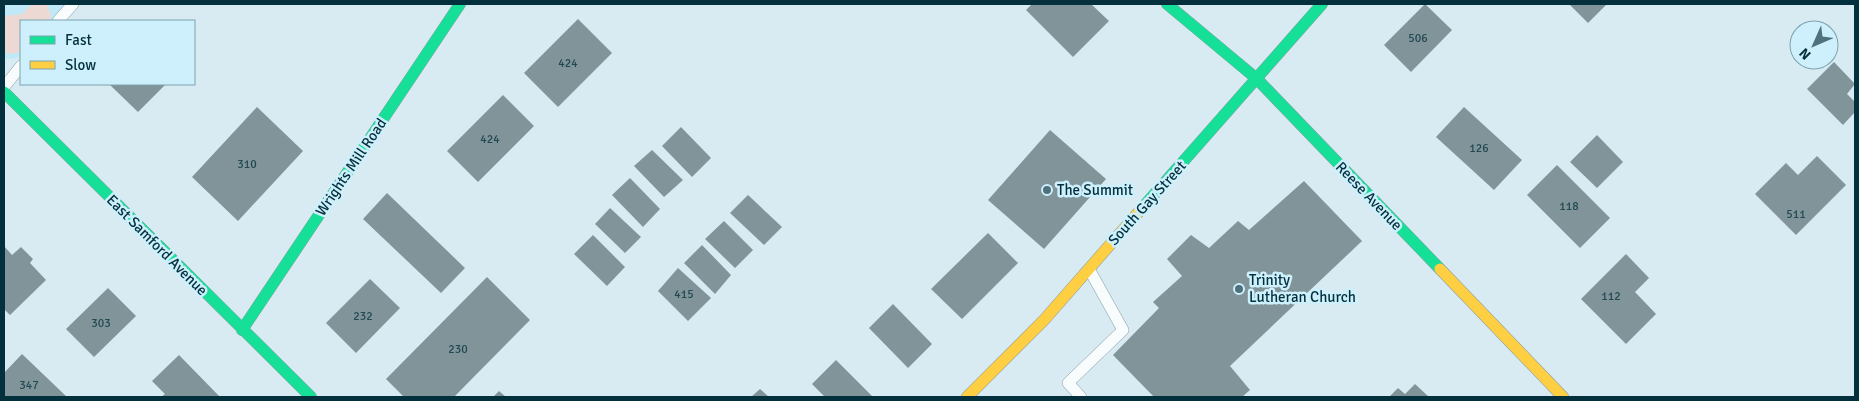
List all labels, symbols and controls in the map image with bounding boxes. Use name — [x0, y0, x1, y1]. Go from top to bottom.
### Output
legend — [20, 20, 195, 85]
north arrow — [1789, 20, 1839, 70]
text: Fast — [65, 31, 92, 49]
house number: 506 — [1408, 31, 1428, 46]
text: N — [1796, 44, 1815, 63]
text: Slow — [65, 56, 96, 74]
house number: 424 — [558, 56, 578, 71]
street label: Wrights Mill Road — [312, 115, 390, 219]
house number: 424 — [480, 132, 500, 147]
house number: 126 — [1469, 141, 1489, 156]
house number: 310 — [237, 157, 257, 172]
street label: South Gay Street — [1104, 157, 1190, 249]
street label: Reese Avenue — [1332, 158, 1406, 234]
place label: The Summit — [1057, 181, 1133, 199]
marker: The Summit — [1041, 184, 1053, 196]
street label: East Samford Avenue — [103, 191, 211, 299]
house number: 118 — [1559, 199, 1579, 214]
house number: 511 — [1786, 207, 1806, 222]
place label: Trinity Lutheran Church — [1249, 271, 1356, 306]
marker: Trinity Lutheran Church — [1233, 283, 1245, 295]
house number: 415 — [674, 287, 694, 302]
house number: 112 — [1601, 289, 1621, 304]
house number: 232 — [353, 309, 373, 324]
house number: 303 — [91, 316, 111, 331]
house number: 230 — [448, 342, 468, 357]
house number: 347 — [19, 378, 39, 393]

